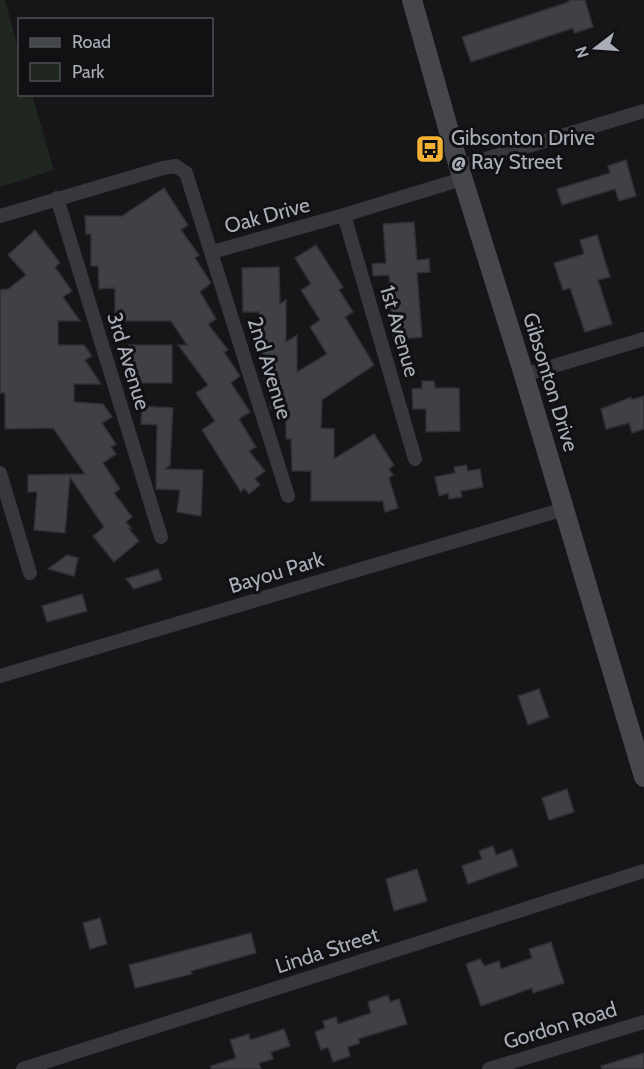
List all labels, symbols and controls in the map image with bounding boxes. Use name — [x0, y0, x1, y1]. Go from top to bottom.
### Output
legend — [18, 18, 213, 96]
north arrow — [566, 18, 626, 78]
text: Road — [72, 31, 111, 53]
text: N — [571, 44, 593, 60]
text: Park — [72, 61, 105, 83]
place label: Gibsonton Drive @ Ray Street — [451, 125, 595, 174]
bus stop icon: Gibsonton Drive @ Ray Street — [414, 133, 446, 165]
street label: Oak Drive — [222, 192, 313, 238]
street label: 1st Avenue — [375, 282, 425, 380]
street label: 3rd Avenue — [102, 309, 156, 413]
street label: Gibsonton Drive — [518, 309, 584, 455]
street label: 2nd Avenue — [243, 314, 297, 422]
street label: Bayou Park — [226, 546, 327, 598]
street label: Linda Street — [272, 922, 382, 978]
street label: Gordon Road — [500, 996, 620, 1054]

